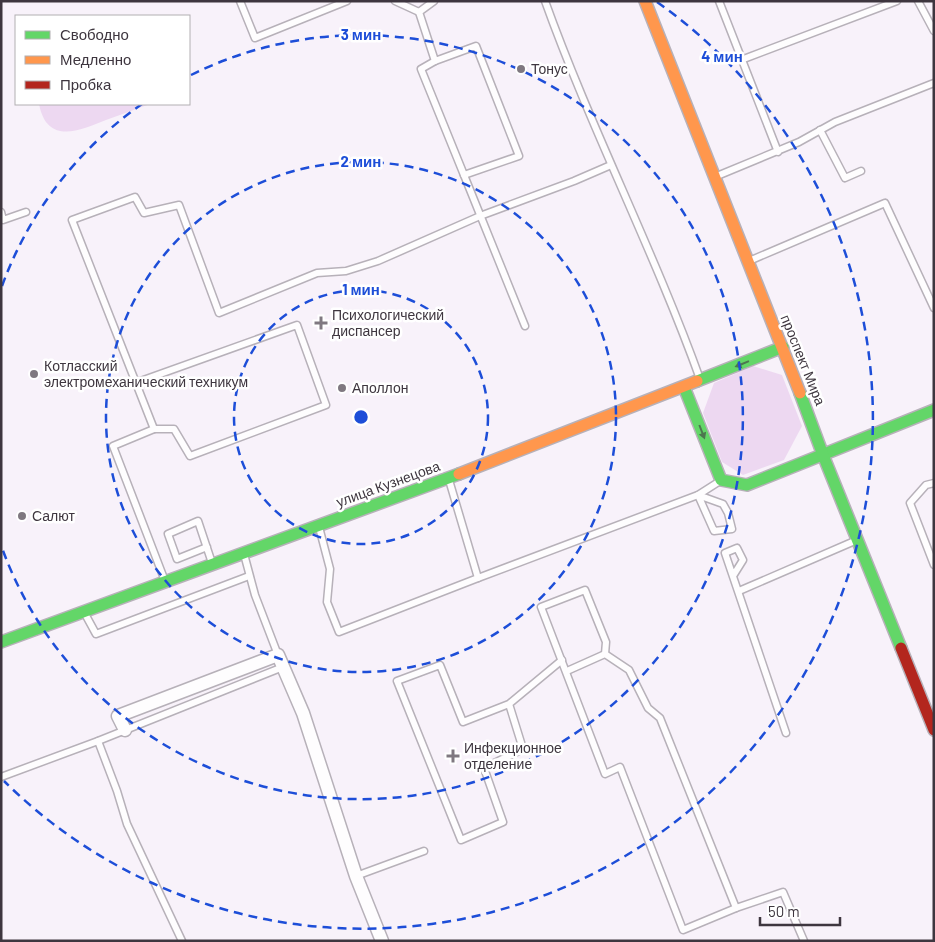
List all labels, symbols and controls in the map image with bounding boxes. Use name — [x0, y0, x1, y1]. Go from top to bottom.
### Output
legend — [15, 15, 190, 105]
text: Свободно — [60, 25, 129, 43]
text: 3 мин — [341, 25, 381, 43]
text: 4 мин — [701, 47, 743, 65]
text: Медленно — [60, 50, 131, 68]
place label: Тонус — [531, 60, 568, 77]
marker: Тонус — [515, 63, 527, 75]
text: Пробка — [60, 75, 112, 93]
text: 2 мин — [341, 152, 381, 170]
text: 1 мин — [342, 280, 380, 298]
place label: Психологический диспансер — [332, 306, 444, 339]
street label: проспект Мира — [778, 312, 829, 408]
marker: Психологический диспансер — [314, 316, 328, 330]
place label: Котласский электромеханический техникум — [44, 357, 248, 390]
one-way arrow — [735, 360, 749, 368]
marker: Котласский электромеханический техникум — [28, 368, 40, 380]
place label: Аполлон — [352, 379, 408, 396]
marker: Аполлон — [336, 382, 348, 394]
centre of rings — [352, 408, 370, 426]
one-way arrow — [699, 425, 706, 440]
street label: улица Кузнецова — [334, 457, 442, 510]
place label: Салют — [32, 507, 75, 524]
marker: Салют — [16, 510, 28, 522]
place label: Инфекционное отделение — [464, 739, 562, 772]
marker: Инфекционное отделение — [446, 749, 460, 763]
scale bar — [760, 894, 840, 926]
text: 50 m — [768, 902, 800, 920]

